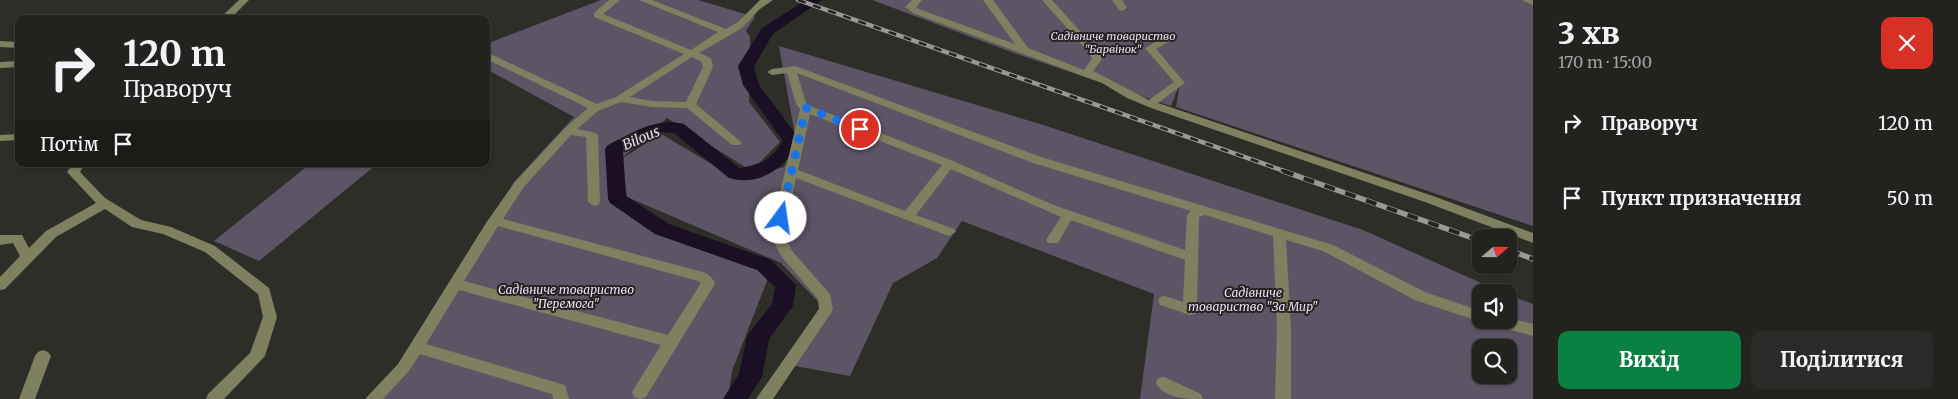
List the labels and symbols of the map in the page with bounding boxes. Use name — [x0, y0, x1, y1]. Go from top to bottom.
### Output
park label: Садівниче товариство "Барвінок" — [1051, 29, 1175, 56]
pin — [839, 108, 881, 150]
water label: Bilous — [620, 122, 663, 154]
position arrow — [754, 191, 806, 243]
north arrow — [1472, 229, 1518, 274]
park label: Садівниче товариство "Перемога" — [498, 282, 634, 311]
park label: Садівниче товариство "За Мир" — [1188, 285, 1318, 314]

